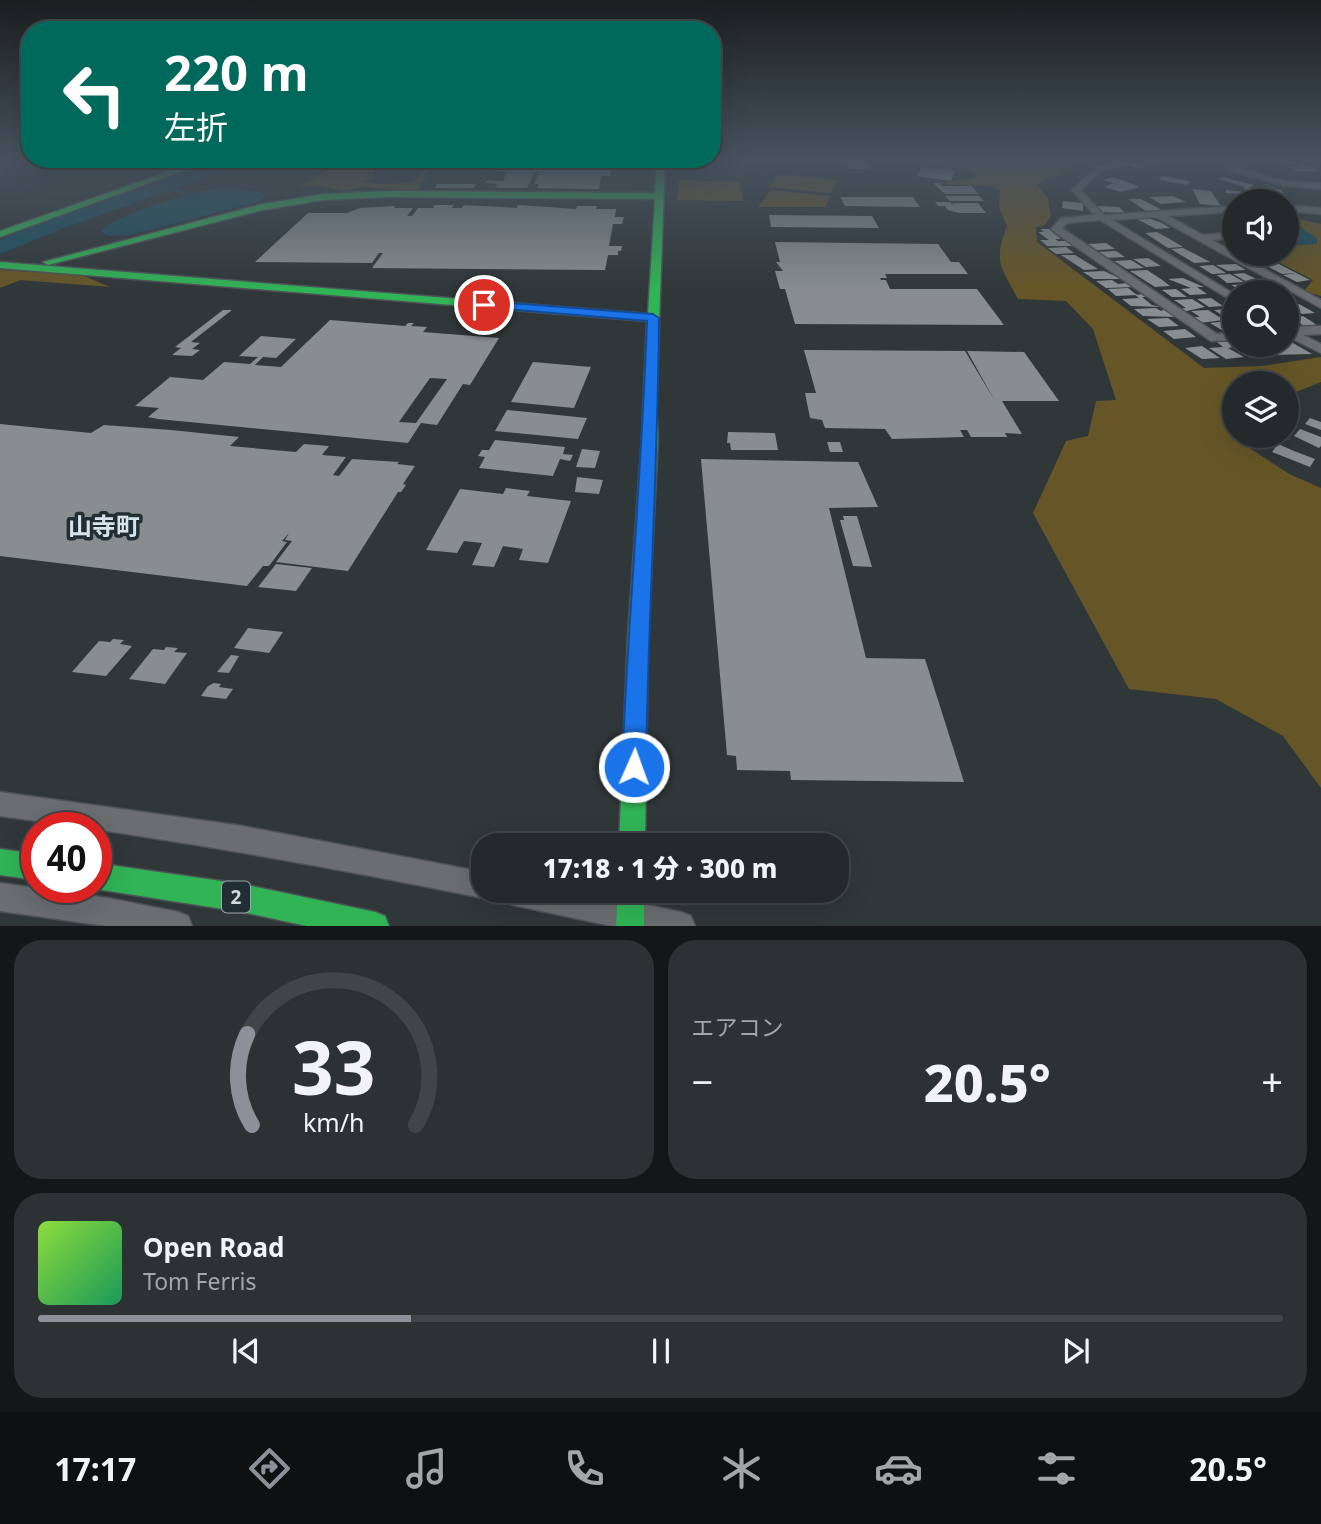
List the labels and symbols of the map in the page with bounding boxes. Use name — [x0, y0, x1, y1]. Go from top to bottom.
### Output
pin — [454, 275, 514, 335]
district label: 山寺町 — [68, 509, 140, 542]
position arrow — [597, 730, 671, 804]
speed limit sign: 40 — [21, 812, 112, 903]
road number: 2 — [222, 882, 250, 912]

